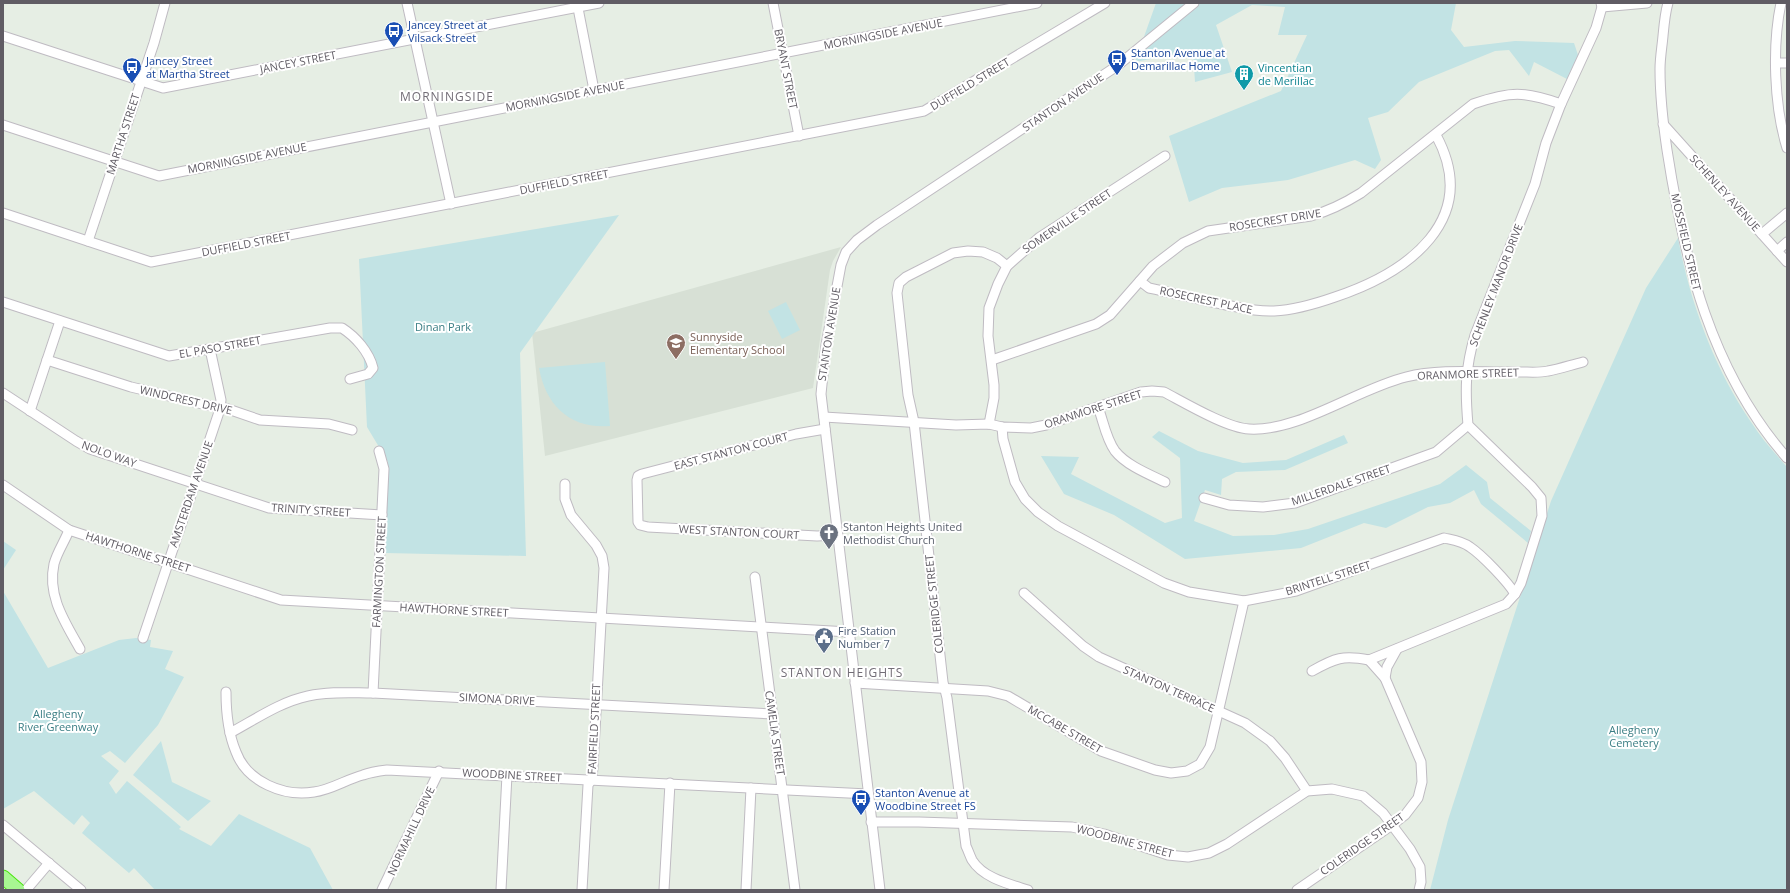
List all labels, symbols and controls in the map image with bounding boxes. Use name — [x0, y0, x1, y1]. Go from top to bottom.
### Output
street label: MORNINGSIDE AVENUE — [822, 15, 944, 52]
place label: Jancey Street at Vilsack Street — [407, 17, 487, 45]
bus stop icon: Jancey Street at Vilsack Street — [383, 20, 405, 48]
street label: BRYANT STREET — [771, 28, 802, 110]
place label: Stanton Avenue at Demarillac Home — [1131, 45, 1225, 73]
street label: JANCEY STREET — [257, 47, 337, 76]
bus stop icon: Stanton Avenue at Demarillac Home — [1106, 48, 1128, 76]
place label: Jancey Street at Martha Street — [145, 53, 230, 81]
street label: DUFFIELD STREET — [927, 54, 1012, 113]
bus stop icon: Jancey Street at Martha Street — [121, 56, 143, 84]
place label: Vincentian de Merillac — [1258, 60, 1314, 88]
building icon: Vincentian de Merillac — [1233, 63, 1255, 91]
street label: STANTON AVENUE — [1019, 69, 1106, 134]
street label: MORNINGSIDE AVENUE — [504, 77, 626, 114]
district label: MORNINGSIDE — [400, 88, 494, 105]
street label: MARTHA STREET — [102, 91, 143, 176]
street label: MORNINGSIDE AVENUE — [186, 139, 308, 176]
street label: SCHENLEY AVENUE — [1687, 151, 1764, 234]
street label: DUFFIELD STREET — [518, 166, 610, 197]
street label: SOMERVILLE STREET — [1019, 185, 1114, 256]
street label: MOSSFIELD STREET — [1668, 192, 1705, 292]
street label: ROSECREST DRIVE — [1228, 205, 1322, 234]
street label: SCHENLEY MANOR DRIVE — [1465, 221, 1526, 348]
street label: DUFFIELD STREET — [200, 228, 292, 259]
street label: ROSECREST PLACE — [1158, 282, 1254, 317]
street label: STANTON AVENUE — [814, 286, 843, 382]
park label: Dinan Park — [415, 319, 471, 334]
place label: Sunnyside Elementary School — [690, 329, 785, 357]
street label: EL PASO STREET — [178, 332, 262, 361]
school or university icon: Sunnyside Elementary School — [665, 332, 687, 360]
street label: ORANMORE STREET — [1417, 364, 1519, 383]
street label: WINDCREST DRIVE — [138, 382, 234, 417]
street label: ORANMORE STREET — [1042, 386, 1144, 431]
street label: EAST STANTON COURT — [672, 428, 790, 473]
street label: NOLO WAY — [80, 437, 139, 471]
street label: AMSTERDAM AVENUE — [165, 439, 216, 549]
street label: MILLERDALE STREET — [1289, 460, 1393, 509]
street label: TRINITY STREET — [271, 499, 351, 520]
street label: FARMINGTON STREET — [368, 516, 389, 628]
place label: Stanton Heights United Methodist Church — [843, 519, 962, 547]
street label: WEST STANTON COURT — [678, 521, 800, 542]
church icon: Stanton Heights United Methodist Church — [818, 522, 840, 550]
street label: HAWTHORNE STREET — [84, 528, 192, 576]
street label: COLERIDGE STREET — [921, 554, 946, 654]
street label: BRINTELL STREET — [1283, 557, 1372, 598]
street label: HAWTHORNE STREET — [399, 599, 509, 620]
place label: Fire Station Number 7 — [838, 623, 896, 651]
public building icon: Fire Station Number 7 — [813, 626, 835, 654]
street label: STANTON TERRACE — [1121, 662, 1217, 715]
district label: STANTON HEIGHTS — [781, 664, 903, 681]
street label: FAIRFIELD STREET — [584, 683, 603, 775]
street label: SIMONA DRIVE — [459, 689, 535, 708]
street label: CAMELIA STREET — [762, 689, 789, 776]
street label: MCCABE STREET — [1025, 701, 1105, 756]
park label: Allegheny River Greenway — [18, 706, 99, 734]
park label: Allegheny Cemetery — [1609, 722, 1659, 750]
street label: WOODBINE STREET — [462, 764, 562, 785]
street label: NORMAHILL DRIVE — [383, 784, 438, 878]
place label: Stanton Avenue at Woodbine Street FS — [875, 785, 976, 813]
bus stop icon: Stanton Avenue at Woodbine Street FS — [850, 788, 872, 816]
street label: COLERIDGE STREET — [1317, 809, 1407, 878]
street label: WOODBINE STREET — [1075, 820, 1175, 861]

